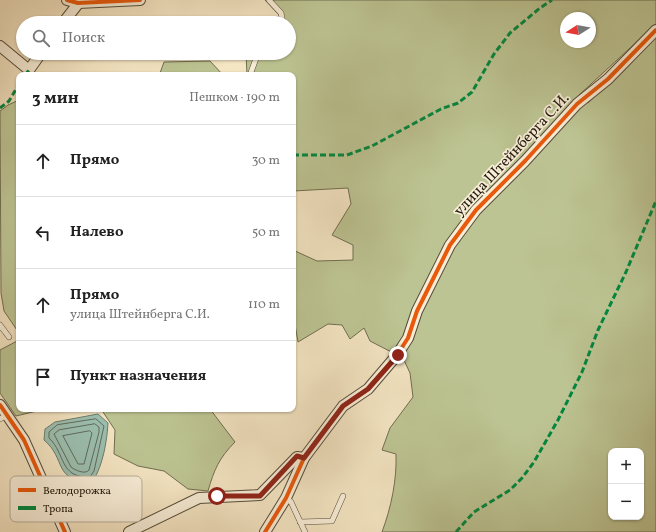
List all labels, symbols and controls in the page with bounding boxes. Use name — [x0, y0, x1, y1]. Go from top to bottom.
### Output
north arrow — [560, 12, 596, 48]
search box — [16, 16, 296, 60]
icon: search — [30, 27, 52, 49]
text: Поиск — [62, 28, 105, 49]
text: 3 мин — [32, 87, 79, 110]
text: Пешком · 190 m — [189, 89, 280, 107]
street label: улица Штейнберга С.И. — [449, 89, 575, 221]
icon: ahead — [32, 150, 54, 172]
text: Прямо — [70, 150, 119, 171]
text: 30 m — [252, 152, 280, 170]
icon: left — [32, 222, 54, 244]
text: Налево — [70, 222, 124, 243]
text: 50 m — [252, 224, 280, 242]
text: Прямо — [70, 285, 119, 306]
icon: ahead — [32, 294, 54, 316]
text: 110 m — [248, 296, 280, 314]
text: улица Штейнберга С.И. — [70, 306, 210, 324]
route end — [389, 346, 407, 364]
icon: arrive — [32, 366, 54, 388]
text: Пункт назначения — [70, 366, 206, 387]
map controls — [608, 448, 644, 520]
button: + — [608, 448, 644, 484]
legend — [10, 476, 142, 522]
text: Велодорожка — [43, 484, 112, 499]
button: − — [608, 484, 644, 520]
route start — [208, 487, 226, 505]
text: Тропа — [43, 502, 74, 517]

